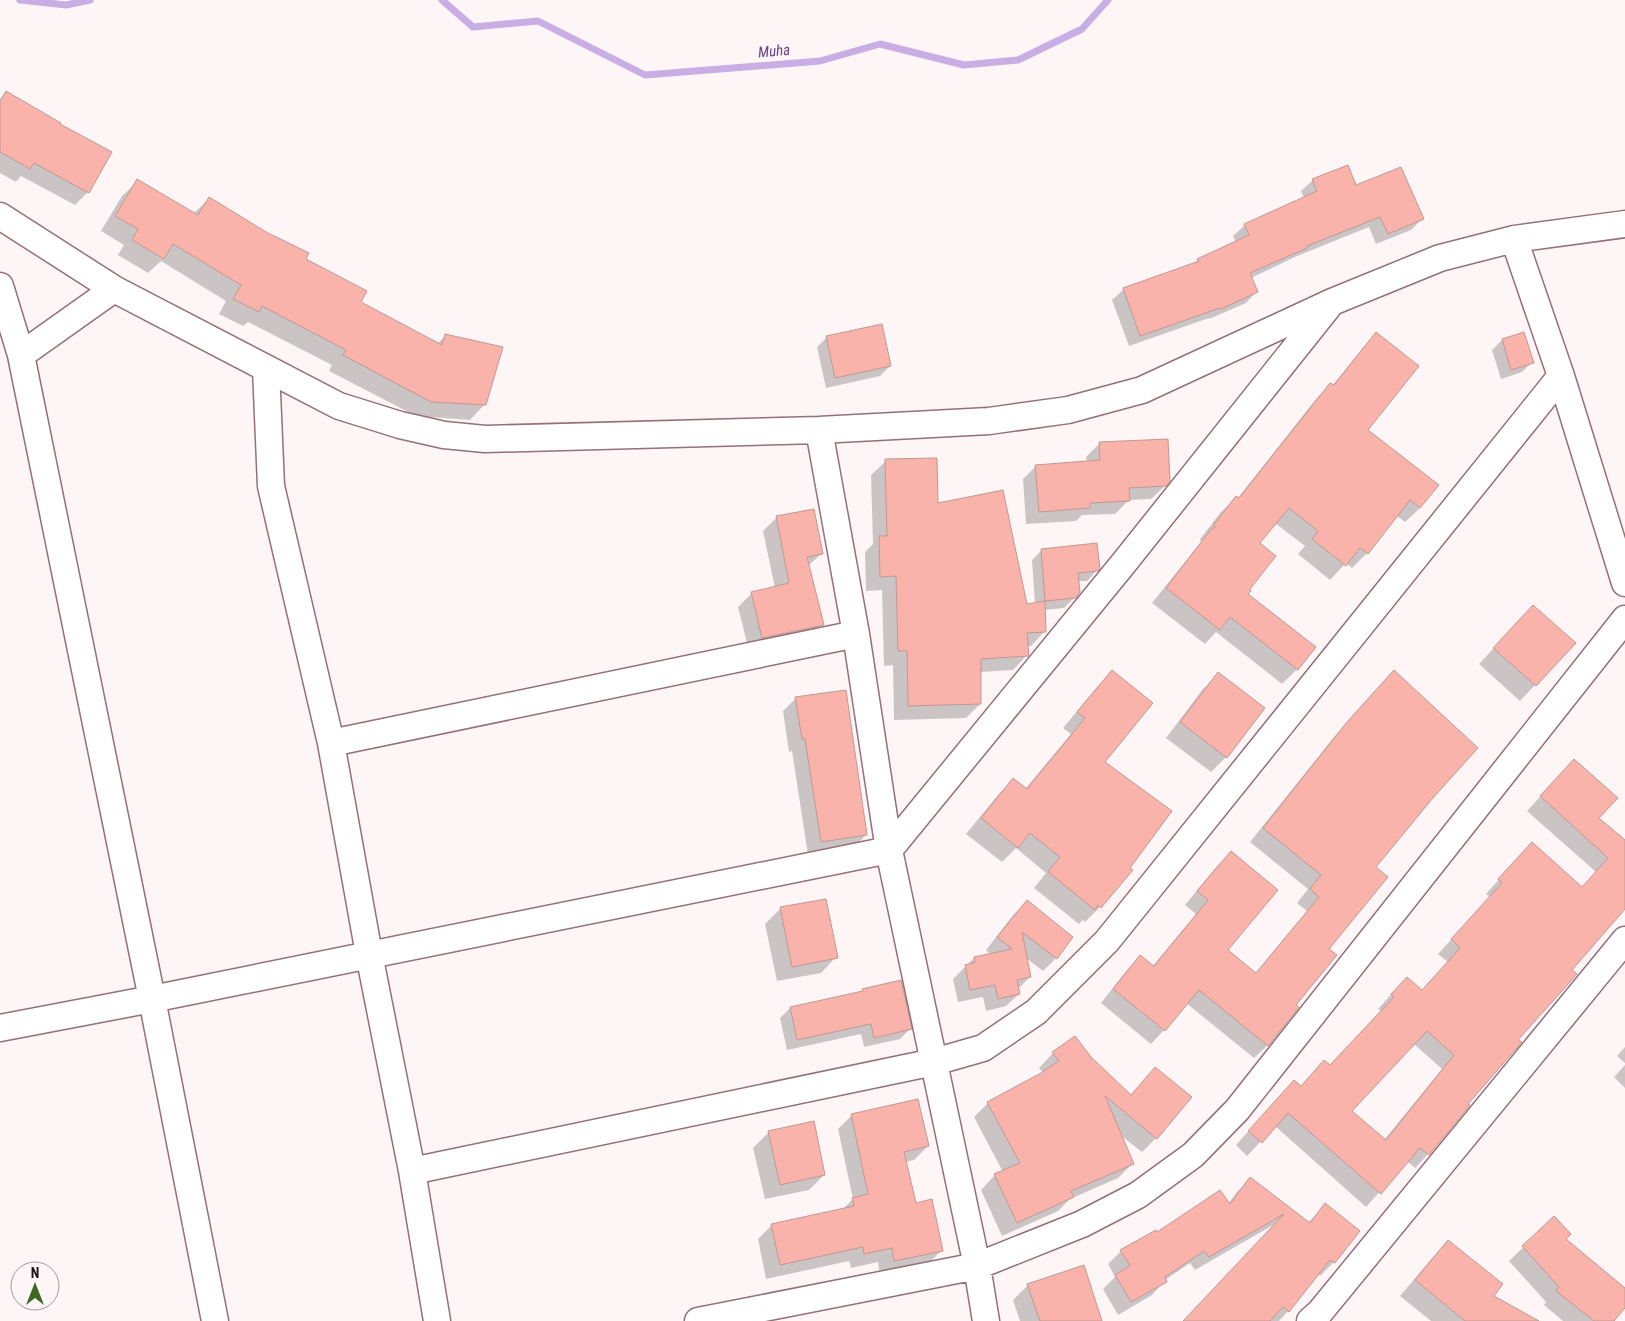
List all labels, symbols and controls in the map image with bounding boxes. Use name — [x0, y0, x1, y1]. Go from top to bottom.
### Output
water label: Muha — [757, 41, 791, 61]
north arrow — [10, 1261, 60, 1311]
text: N — [31, 1265, 39, 1281]

